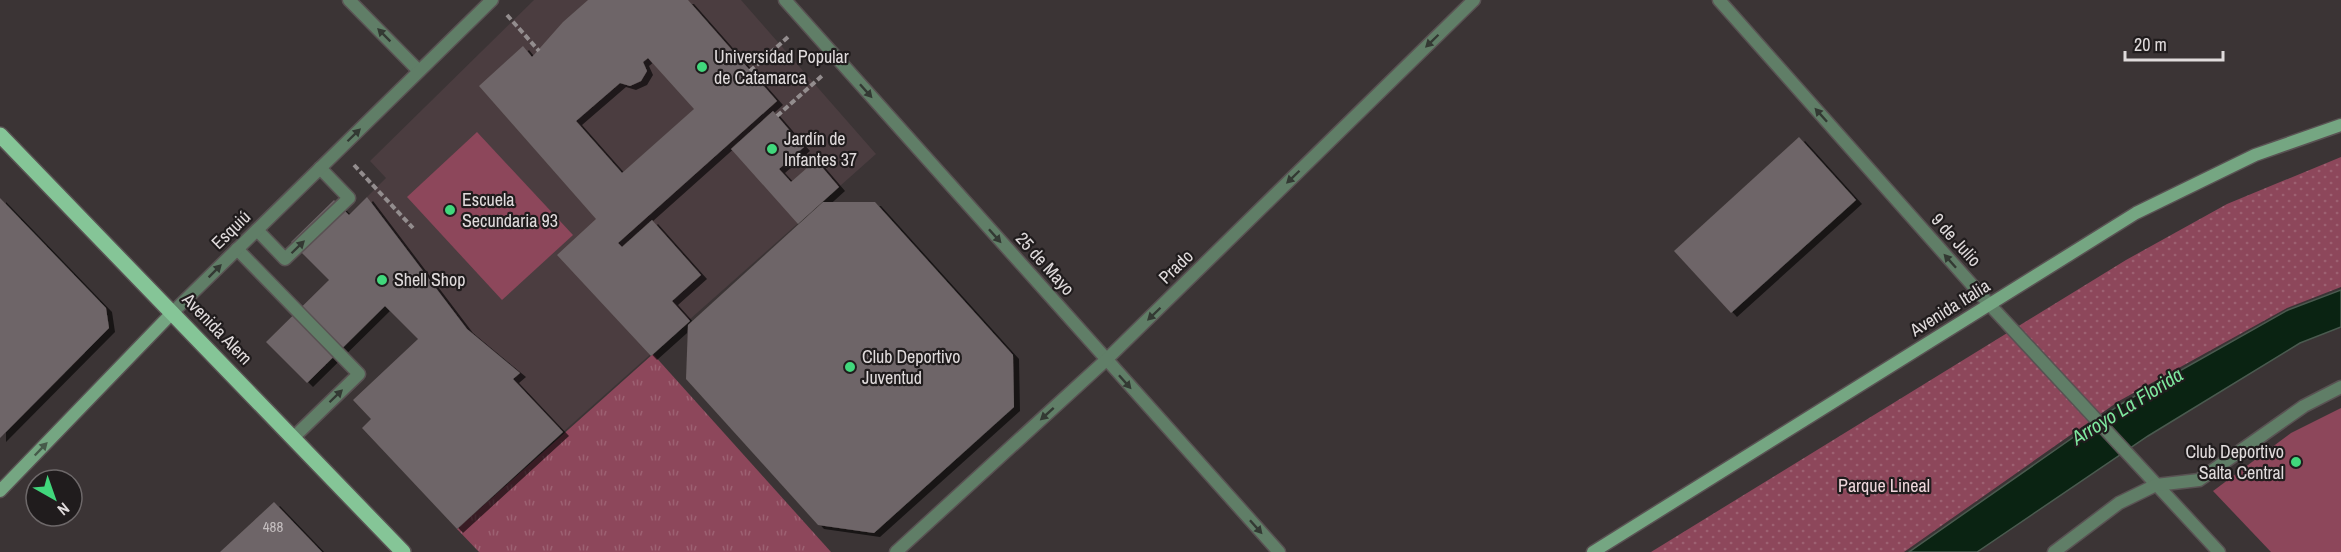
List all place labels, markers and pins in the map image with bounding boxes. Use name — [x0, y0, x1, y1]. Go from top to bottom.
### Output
place label: Universidad Popular de Catamarca — [714, 44, 849, 90]
marker: Universidad Popular de Catamarca — [695, 60, 709, 74]
place label: Jardín de Infantes 37 — [784, 126, 857, 172]
marker: Jardín de Infantes 37 — [765, 142, 779, 156]
place label: Escuela Secundaria 93 — [462, 187, 558, 233]
marker: Escuela Secundaria 93 — [443, 203, 457, 217]
place label: Shell Shop — [394, 267, 465, 292]
marker: Shell Shop — [375, 273, 389, 287]
place label: Club Deportivo Juventud — [862, 344, 960, 390]
marker: Club Deportivo Juventud — [843, 360, 857, 374]
place label: Club Deportivo Salta Central — [2186, 439, 2284, 485]
marker: Club Deportivo Salta Central — [2289, 455, 2303, 469]

